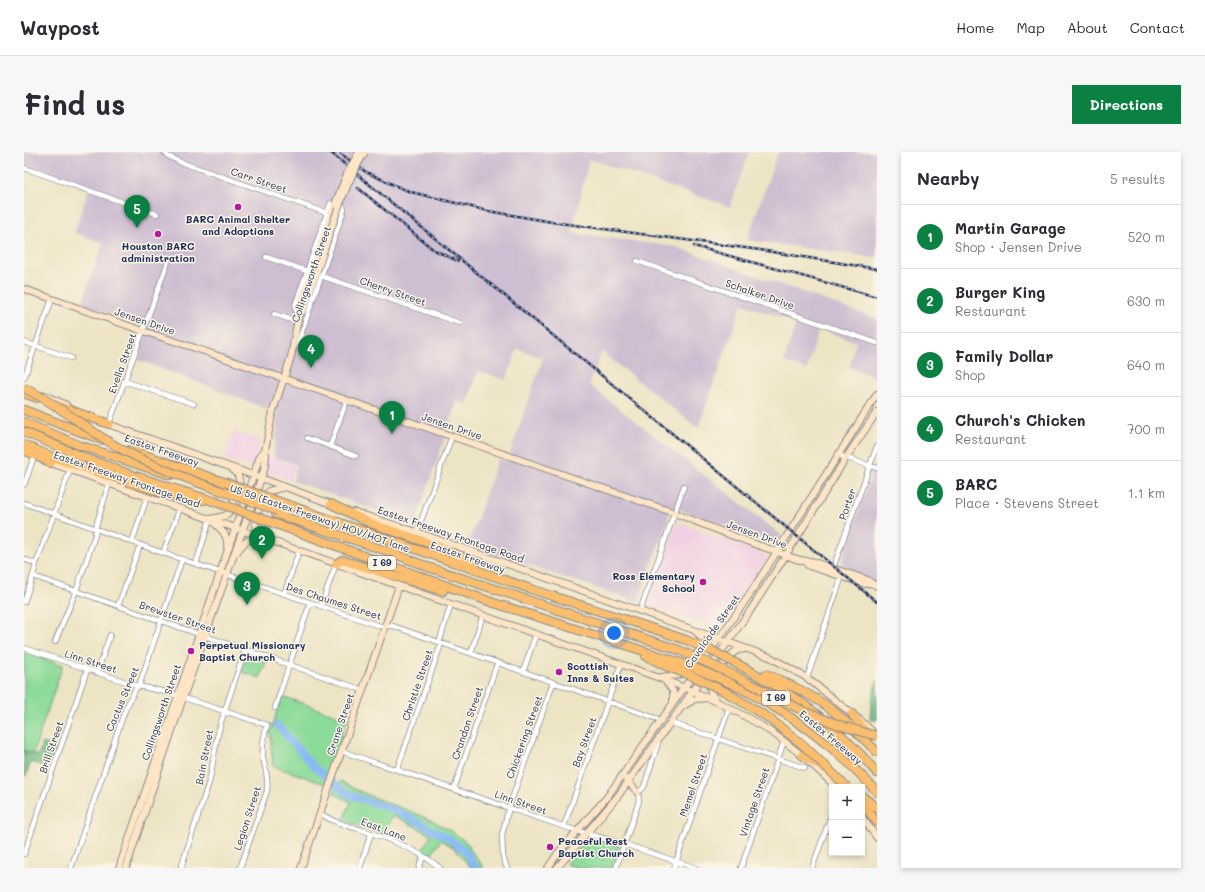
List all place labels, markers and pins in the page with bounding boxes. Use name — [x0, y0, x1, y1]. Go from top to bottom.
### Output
pin: 5 — [124, 195, 150, 228]
marker: BARC Animal Shelter and Adoptions — [233, 202, 243, 212]
place label: BARC Animal Shelter and Adoptions — [186, 212, 290, 238]
marker: Houston BARC administration — [153, 229, 163, 239]
place label: Houston BARC administration — [121, 239, 195, 265]
pin: 4 — [298, 335, 324, 368]
pin: 1 — [379, 401, 405, 434]
pin: 2 — [249, 526, 275, 559]
place label: Ross Elementary School — [612, 569, 696, 595]
pin: 3 — [234, 572, 260, 605]
marker: Ross Elementary School — [698, 577, 708, 587]
place label: Perpetual Missionary Baptist Church — [199, 638, 306, 664]
marker: Perpetual Missionary Baptist Church — [186, 646, 196, 656]
place label: Scottish Inns & Suites — [567, 659, 634, 685]
marker: Scottish Inns & Suites — [554, 667, 564, 677]
place label: Peaceful Rest Baptist Church — [558, 834, 634, 860]
marker: Peaceful Rest Baptist Church — [545, 842, 555, 852]

